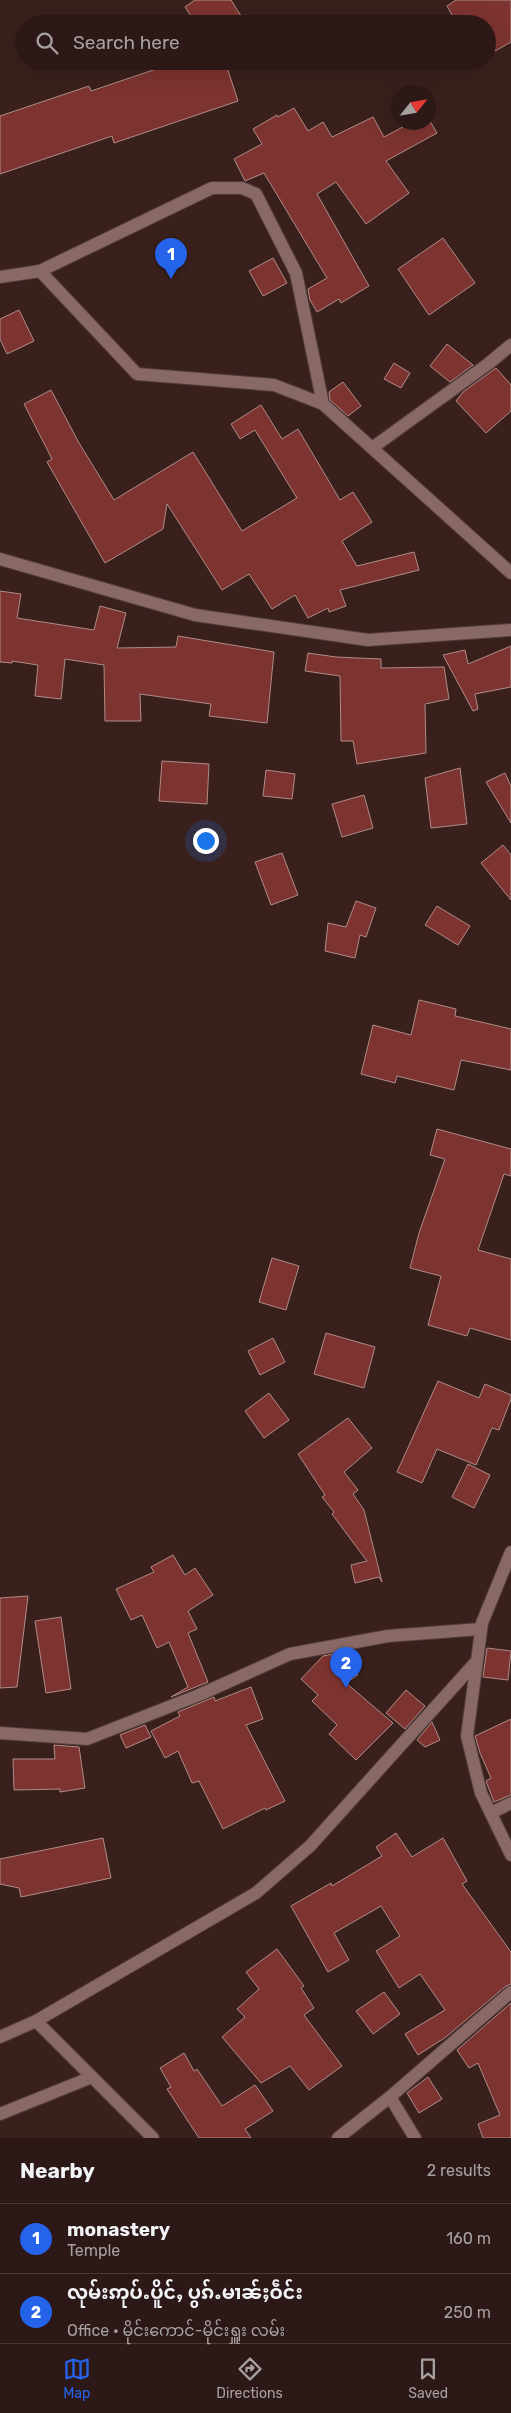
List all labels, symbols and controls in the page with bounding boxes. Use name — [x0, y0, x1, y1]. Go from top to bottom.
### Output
search box — [15, 15, 496, 70]
icon: search — [33, 29, 61, 57]
text: Search here — [73, 31, 180, 54]
north arrow — [391, 85, 436, 130]
pin: 1 — [155, 238, 187, 279]
your location — [193, 828, 219, 854]
pin: 2 — [330, 1647, 362, 1688]
text: Nearby — [20, 2158, 95, 2183]
text: 2 results — [427, 2161, 491, 2180]
text: monastery — [67, 2218, 170, 2241]
text: 1 — [32, 2229, 40, 2248]
text: 160 m — [446, 2229, 491, 2248]
text: Temple — [67, 2241, 120, 2260]
text: လုမ်းဢုပ်ႉပိူင်ႇ ပွၵ်ႉမၢၼ်ႈဝဵင်း — [67, 2281, 303, 2304]
text: 2 — [31, 2303, 41, 2322]
text: 250 m — [444, 2303, 491, 2322]
text: Office · မိုင်းကောင်-မိုင်းရှူး လမ်း — [67, 2321, 285, 2340]
tab: Map — [63, 2355, 91, 2402]
tab: Directions — [216, 2355, 283, 2402]
tab: Saved — [408, 2355, 448, 2402]

